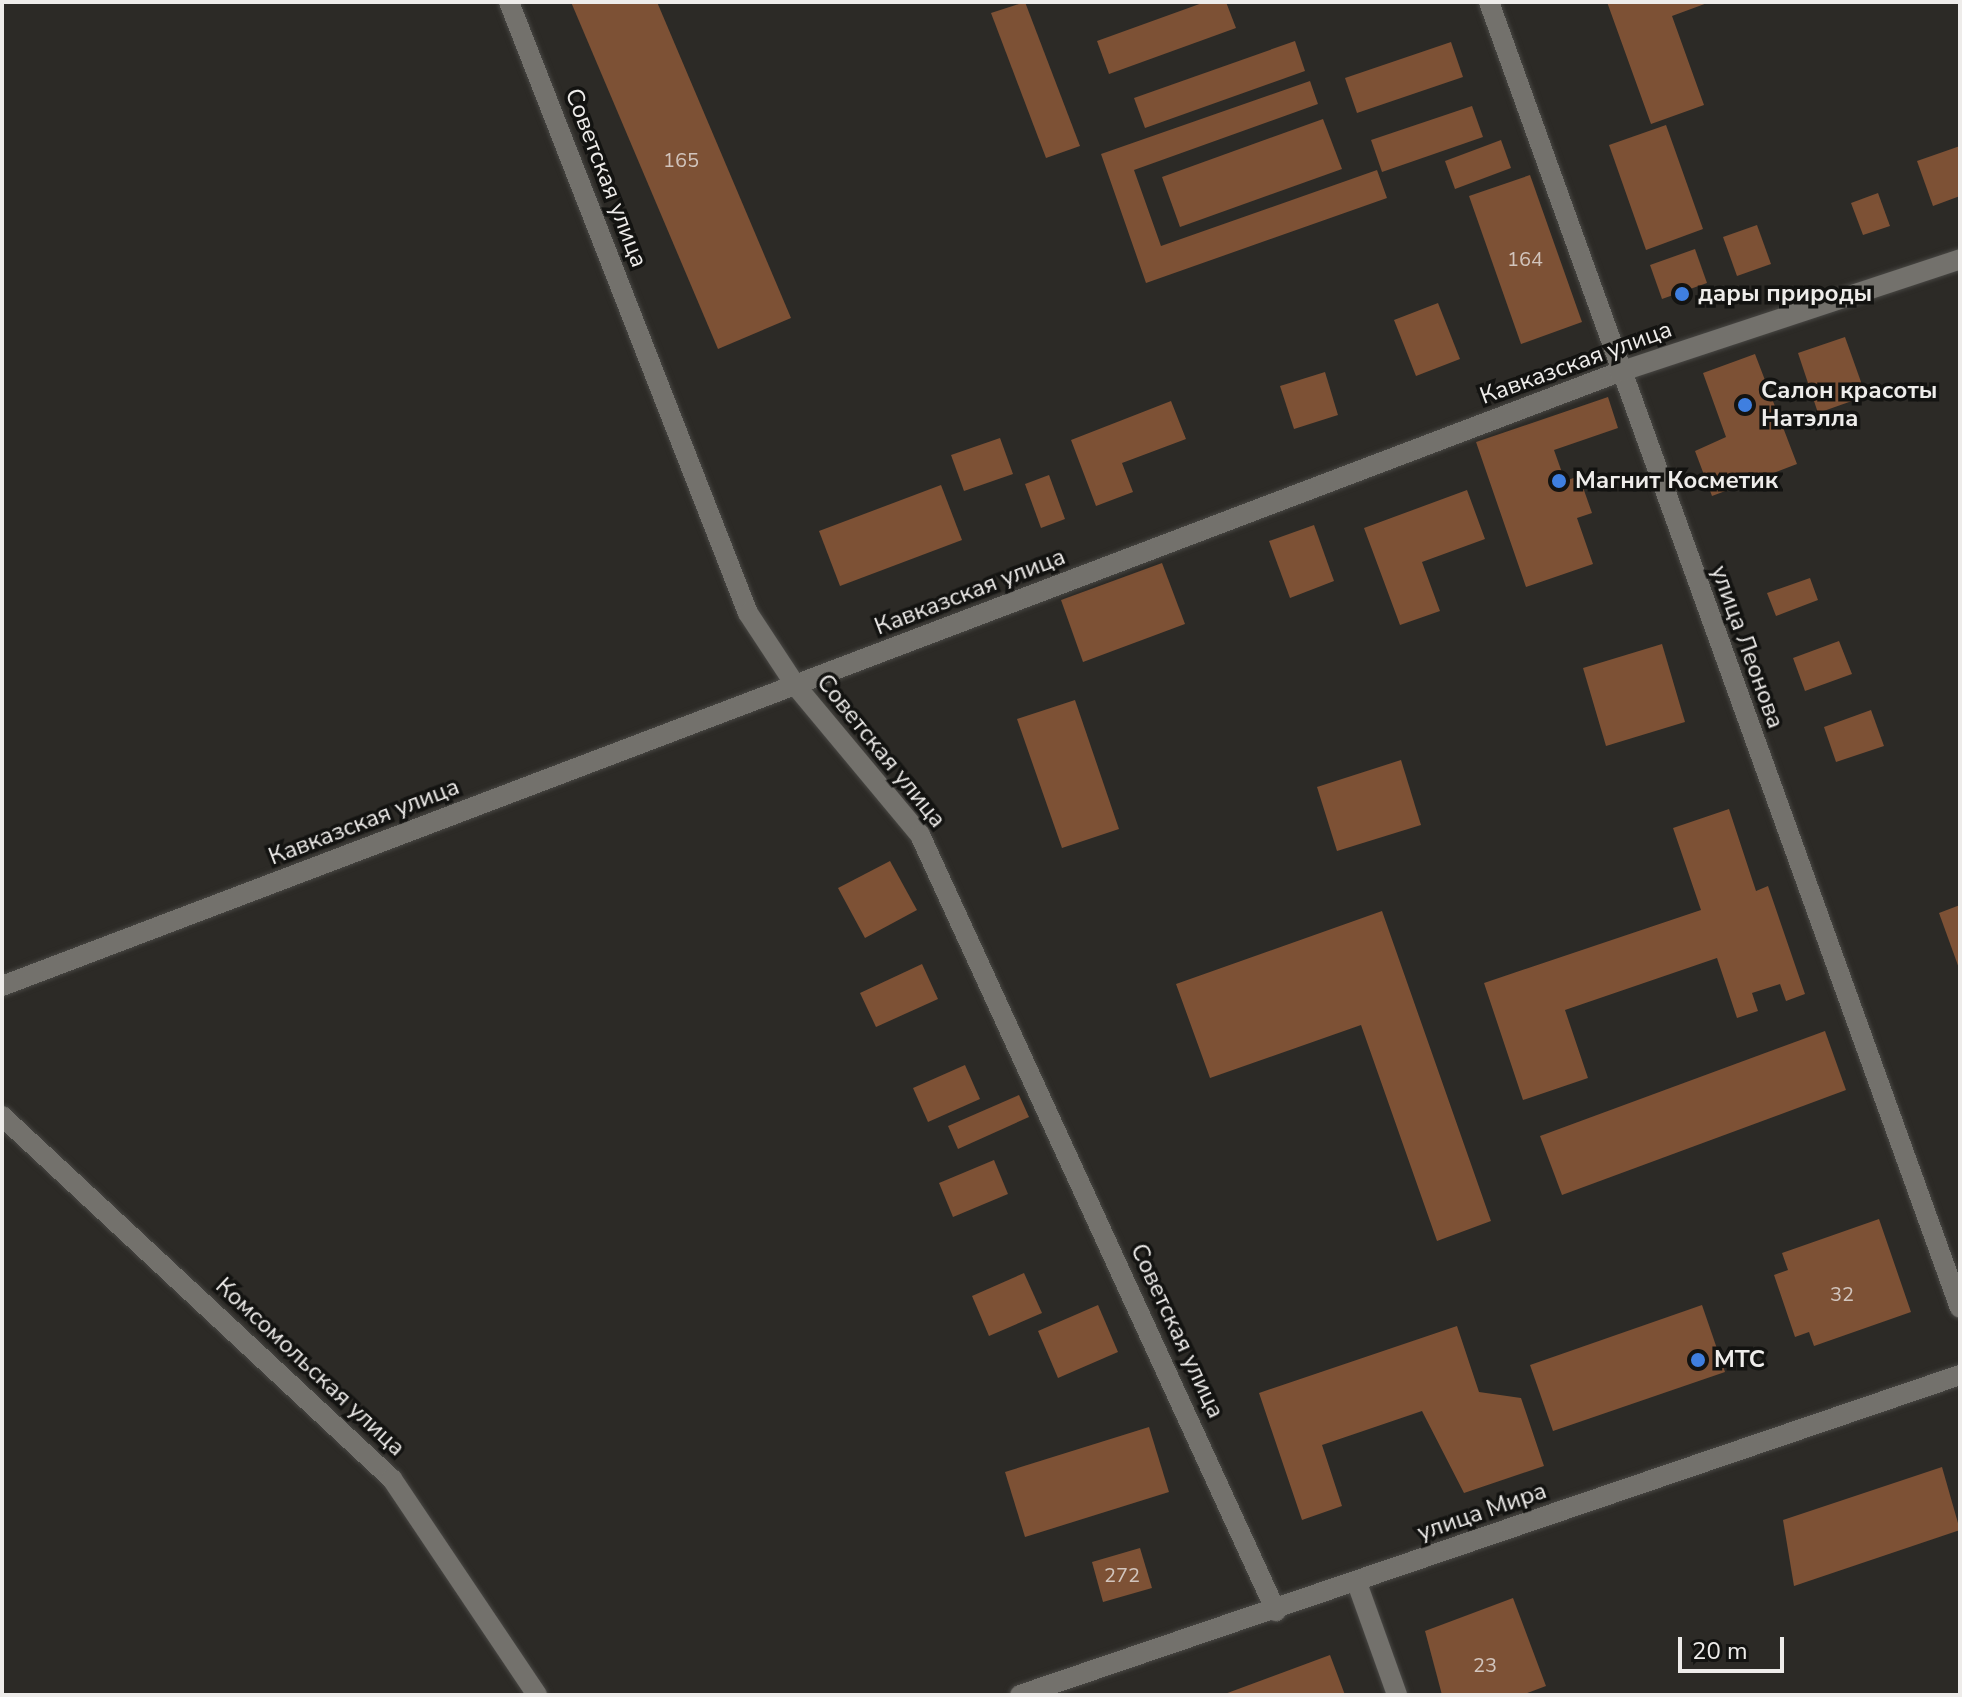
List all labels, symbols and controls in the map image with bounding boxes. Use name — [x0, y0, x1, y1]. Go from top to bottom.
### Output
street label: Советская улица — [559, 85, 653, 271]
house number: 165 — [663, 148, 699, 172]
house number: 164 — [1507, 247, 1543, 271]
place label: дары природы — [1698, 280, 1872, 308]
marker: дары природы — [1673, 285, 1691, 303]
street label: Кавказская улица — [1476, 315, 1676, 411]
place label: Салон красоты Натэлла — [1761, 377, 1937, 433]
marker: Салон красоты Натэлла — [1736, 396, 1754, 414]
place label: Магнит Косметик — [1575, 467, 1778, 495]
marker: Магнит Косметик — [1550, 472, 1568, 490]
street label: Кавказская улица — [871, 542, 1069, 642]
street label: улица Леонова — [1704, 562, 1790, 732]
street label: Советская улица — [810, 668, 952, 834]
street label: Кавказская улица — [265, 772, 463, 872]
street label: Советская улица — [1124, 1239, 1230, 1423]
street label: Комсомольская улица — [209, 1272, 411, 1462]
house number: 32 — [1830, 1282, 1854, 1306]
place label: МТС — [1714, 1346, 1765, 1374]
marker: МТС — [1689, 1351, 1707, 1369]
street label: улица Мира — [1414, 1476, 1550, 1548]
house number: 272 — [1104, 1563, 1140, 1587]
scale bar — [1682, 1621, 1788, 1671]
text: 20 m — [1692, 1635, 1748, 1667]
house number: 23 — [1473, 1653, 1497, 1677]

